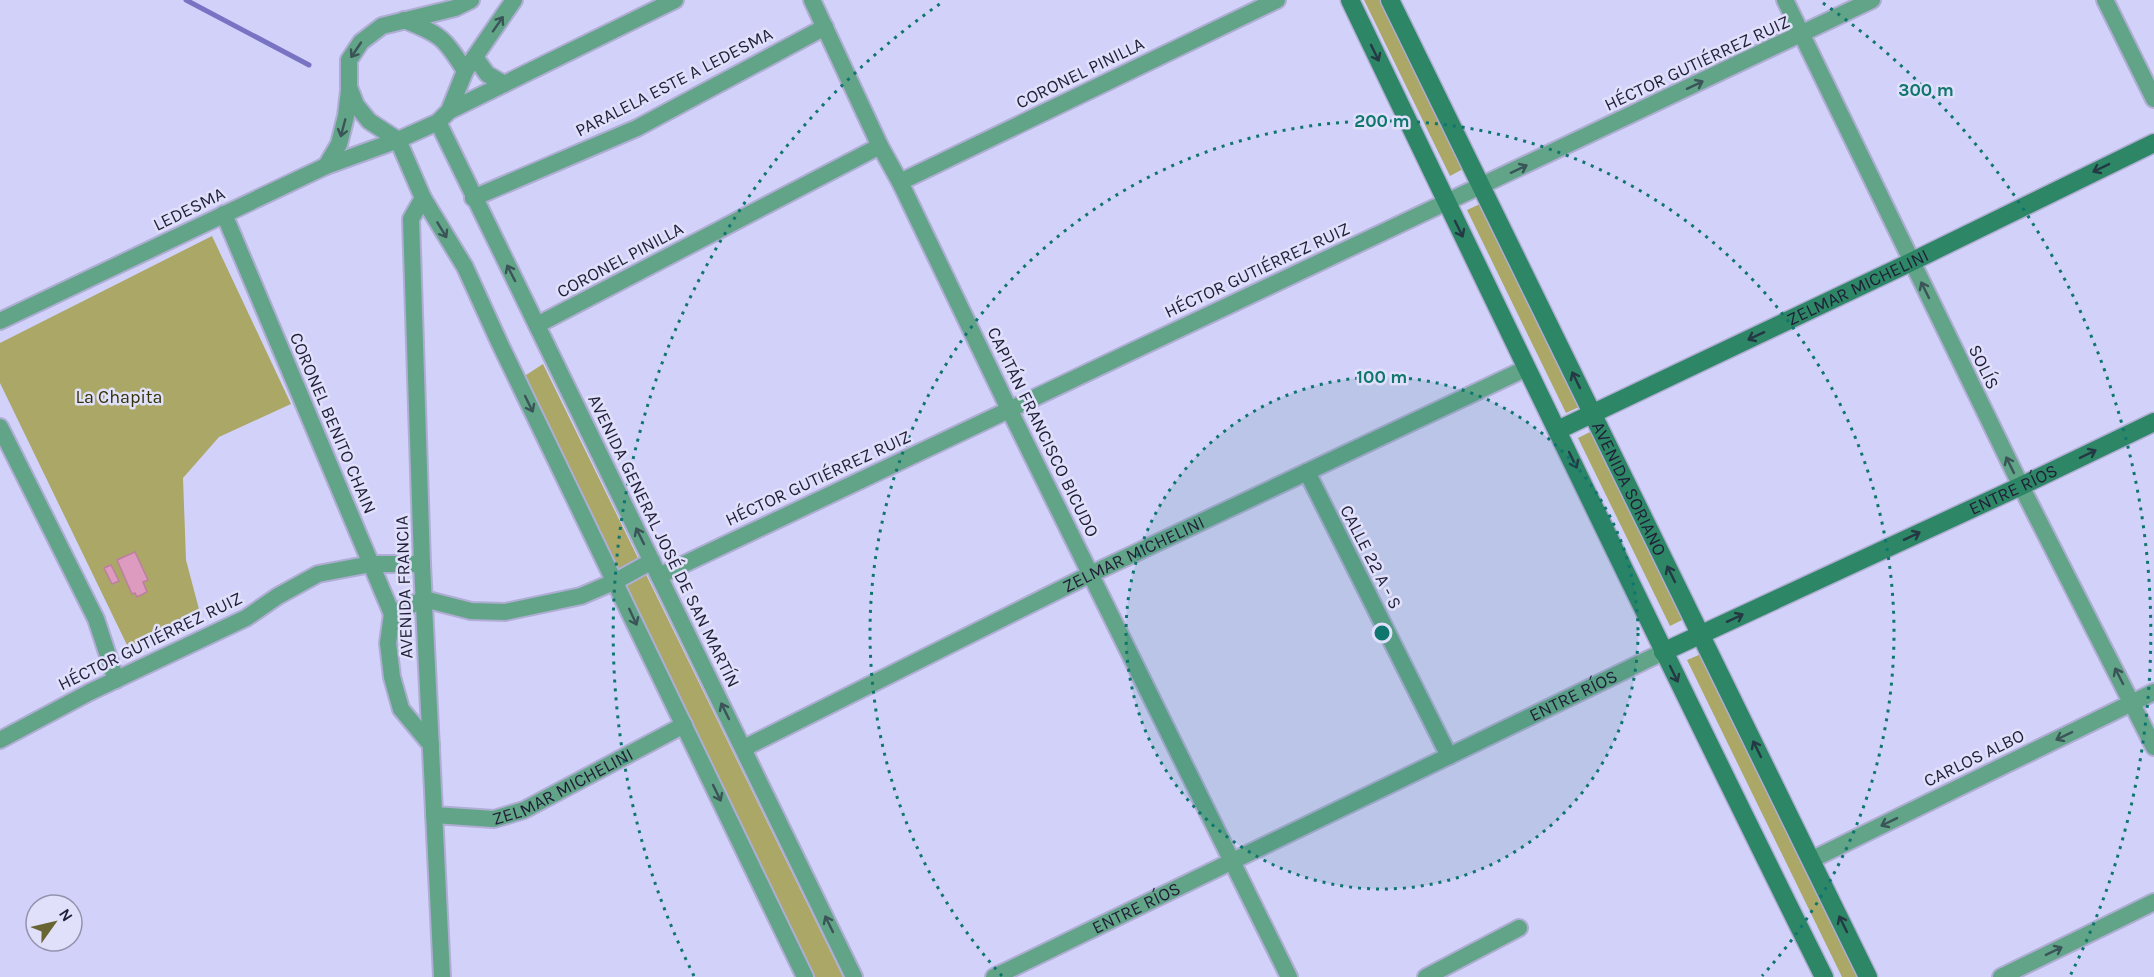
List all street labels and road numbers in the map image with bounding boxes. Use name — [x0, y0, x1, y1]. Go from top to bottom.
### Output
street label: HÉCTOR GUTIÉRREZ RUIZ — [1600, 9, 1793, 116]
street label: PARALELA ESTE A LEDESMA — [572, 23, 776, 141]
street label: CORONEL PINILLA — [1012, 32, 1148, 114]
street label: LEDESMA — [150, 182, 228, 236]
street label: HÉCTOR GUTIÉRREZ RUIZ — [1160, 216, 1353, 323]
street label: CORONEL PINILLA — [553, 217, 687, 303]
street label: ZELMAR MICHELINI — [1783, 244, 1932, 330]
street label: CAPITÁN FRANCISCO BICUDO — [982, 323, 1104, 541]
street label: CORONEL BENITO CHAIN — [285, 329, 381, 517]
street label: SOLÍS — [1964, 341, 2005, 393]
street label: AVENIDA GENERAL JOSÉ DE SAN MARTÍN — [583, 390, 746, 691]
street label: AVENIDA SORIANO — [1587, 418, 1671, 559]
street label: HÉCTOR GUTIÉRREZ RUIZ — [721, 424, 914, 531]
street label: ENTRE RÍOS — [1965, 459, 2061, 520]
street label: CALLE 22 A - S — [1335, 501, 1407, 613]
street label: ZELMAR MICHELINI — [1059, 511, 1208, 597]
street label: AVENIDA FRANCIA — [391, 515, 417, 659]
street label: HÉCTOR GUTIÉRREZ RUIZ — [54, 586, 246, 695]
street label: ENTRE RÍOS — [1526, 665, 1621, 726]
street label: CARLOS ALBO — [1920, 724, 2028, 792]
street label: ZELMAR MICHELINI — [490, 743, 637, 830]
street label: ENTRE RÍOS — [1088, 877, 1184, 939]

